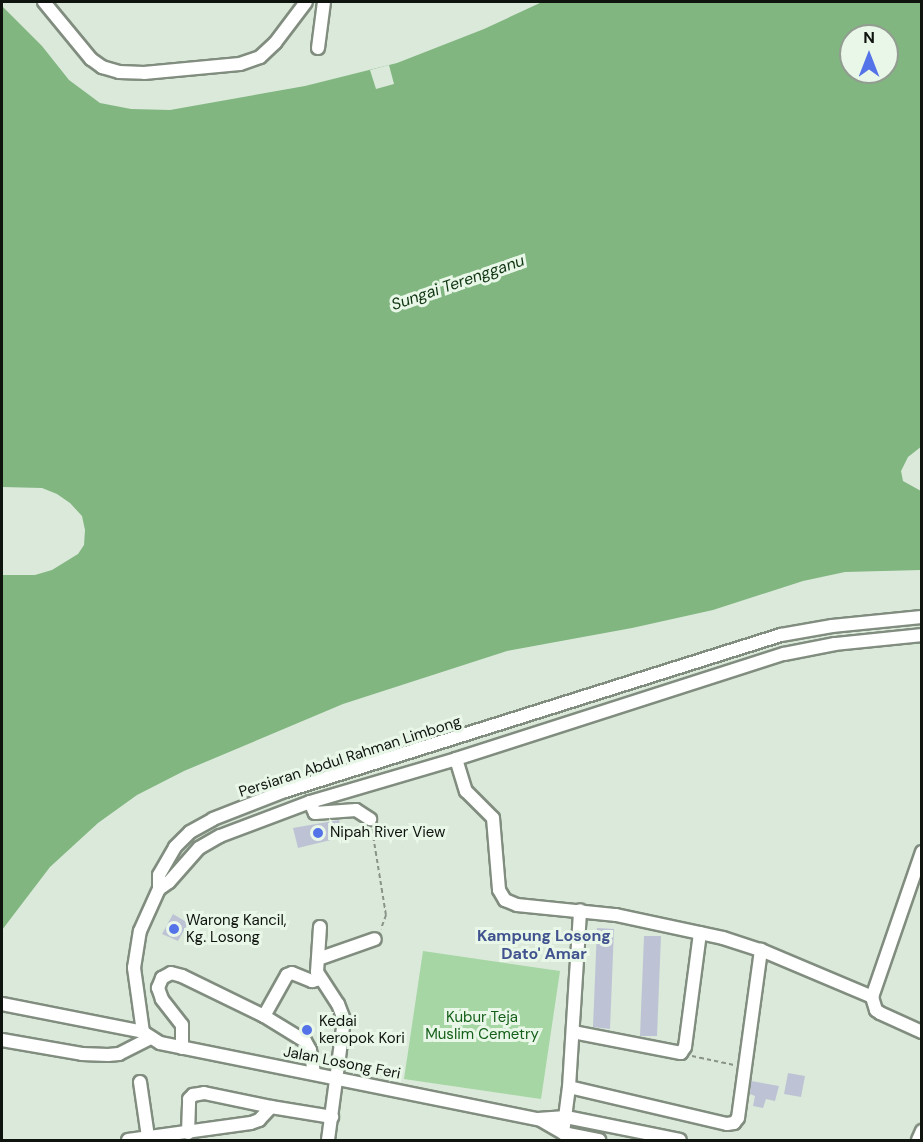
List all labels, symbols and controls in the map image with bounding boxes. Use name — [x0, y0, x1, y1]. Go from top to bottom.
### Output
north arrow — [839, 24, 899, 84]
text: N — [863, 27, 875, 48]
water label: Sungai Terengganu — [389, 251, 527, 315]
street label: Persiaran Abdul Rahman Limbong — [237, 713, 463, 801]
place label: Nipah River View — [330, 824, 446, 842]
marker: Nipah River View — [311, 826, 325, 840]
place label: Warong Kancil, Kg. Losong — [186, 911, 287, 946]
marker: Warong Kancil, Kg. Losong — [167, 922, 181, 936]
district label: Kampung Losong Dato' Amar — [477, 926, 611, 964]
park label: Kubur Teja Muslim Cemetry — [425, 1008, 539, 1043]
place label: Kedai keropok Kori — [319, 1012, 405, 1047]
marker: Kedai keropok Kori — [300, 1023, 314, 1037]
street label: Jalan Losong Feri — [282, 1043, 402, 1083]

